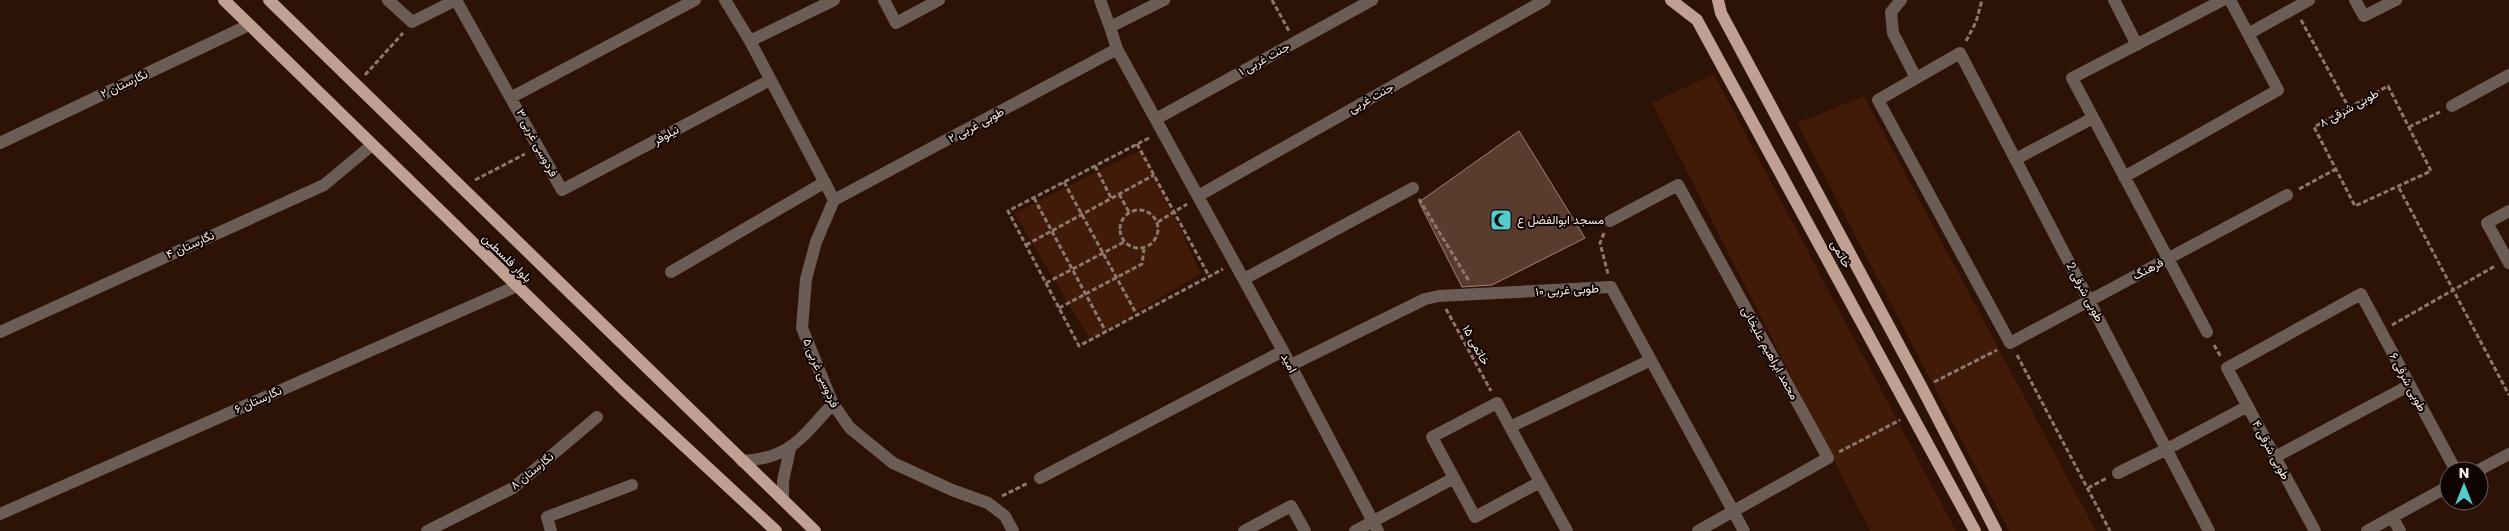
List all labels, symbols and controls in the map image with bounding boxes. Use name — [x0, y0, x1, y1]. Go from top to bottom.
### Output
street label: جنت غربی ۱ — [1235, 38, 1292, 80]
street label: نگارستان ۲ — [97, 65, 150, 102]
street label: جنت غربی — [1345, 78, 1397, 117]
street label: طوبی شرقی ۸ — [2316, 84, 2382, 131]
street label: طوبی غربی ۲ — [945, 103, 1007, 146]
street label: فردوسی غربی ۳ — [512, 106, 563, 180]
street label: نیلوفر — [649, 121, 682, 149]
mosque icon: مسجد ابوالفضل ع — [1489, 208, 1513, 232]
place label: مسجد ابوالفضل ع — [1517, 211, 1604, 229]
street label: نگارستان ۴ — [163, 226, 217, 263]
street label: بلوار فلسطین — [479, 229, 536, 286]
street label: خاتمی — [1827, 237, 1856, 271]
street label: فرهنگ — [2129, 253, 2166, 284]
street label: طوبی شرقی 2 — [2063, 259, 2108, 325]
street label: طوبی غربی ۱۰ — [1535, 279, 1599, 300]
street label: محمد ابراهیم علیخانی — [1738, 303, 1803, 403]
street label: خاتمی ۱۵ — [1458, 322, 1494, 368]
street label: فردوسی غربی ۵ — [799, 335, 844, 410]
street label: طوبی شرقی ۶ — [2386, 349, 2431, 414]
street label: امید — [1277, 350, 1302, 376]
street label: نگارستان ۶ — [231, 382, 284, 418]
street label: طوبی شرقی ۴ — [2249, 417, 2294, 483]
street label: نگارستان ۸ — [506, 448, 557, 493]
north arrow — [2439, 461, 2489, 511]
text: N — [2459, 463, 2469, 483]

